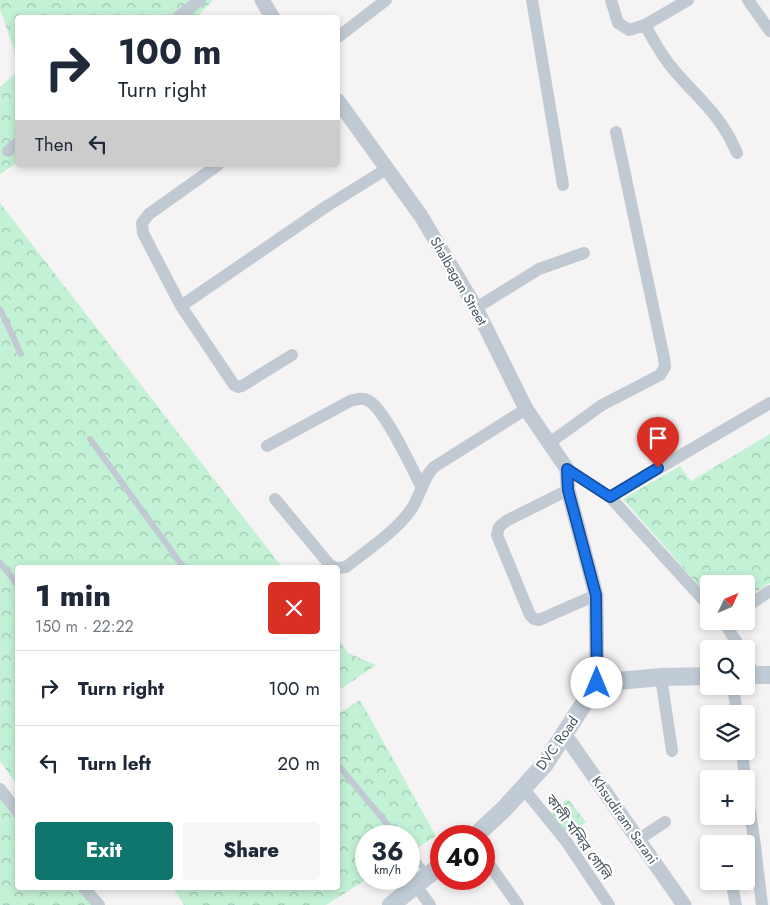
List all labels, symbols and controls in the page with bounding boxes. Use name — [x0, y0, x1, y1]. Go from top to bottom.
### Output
text: 100 m — [118, 27, 221, 77]
icon: right — [35, 35, 100, 100]
text: Turn right — [118, 73, 206, 105]
icon: left — [84, 130, 112, 158]
text: Then — [35, 131, 74, 158]
street label: Shalbagan Street — [425, 233, 493, 330]
pin — [637, 417, 679, 468]
icon: arrive — [644, 424, 672, 452]
text: 1 min — [35, 574, 111, 617]
north arrow — [700, 575, 755, 630]
map controls — [700, 575, 755, 890]
button: close — [268, 582, 320, 634]
text: 150 m · 22:22 — [35, 615, 134, 638]
button: search — [700, 640, 755, 695]
position arrow — [570, 656, 622, 708]
icon: right — [35, 674, 63, 702]
text: Turn right — [78, 675, 164, 702]
text: 100 m — [268, 675, 320, 702]
button: layers — [700, 705, 755, 760]
street label: DVC Road — [531, 712, 583, 774]
icon: left — [35, 749, 63, 777]
text: Turn left — [78, 750, 151, 777]
text: 20 m — [277, 750, 320, 777]
button: + — [700, 770, 755, 825]
street label: Khsudiram Sarani — [587, 772, 663, 868]
street label: কালী মন্দির গোলি — [541, 789, 617, 884]
button: Exit — [35, 822, 173, 880]
button: Share — [183, 822, 320, 880]
speed limit sign: 40 — [430, 825, 495, 890]
text: 36 — [371, 833, 404, 869]
button: − — [700, 835, 755, 890]
text: km/h — [374, 861, 401, 879]

